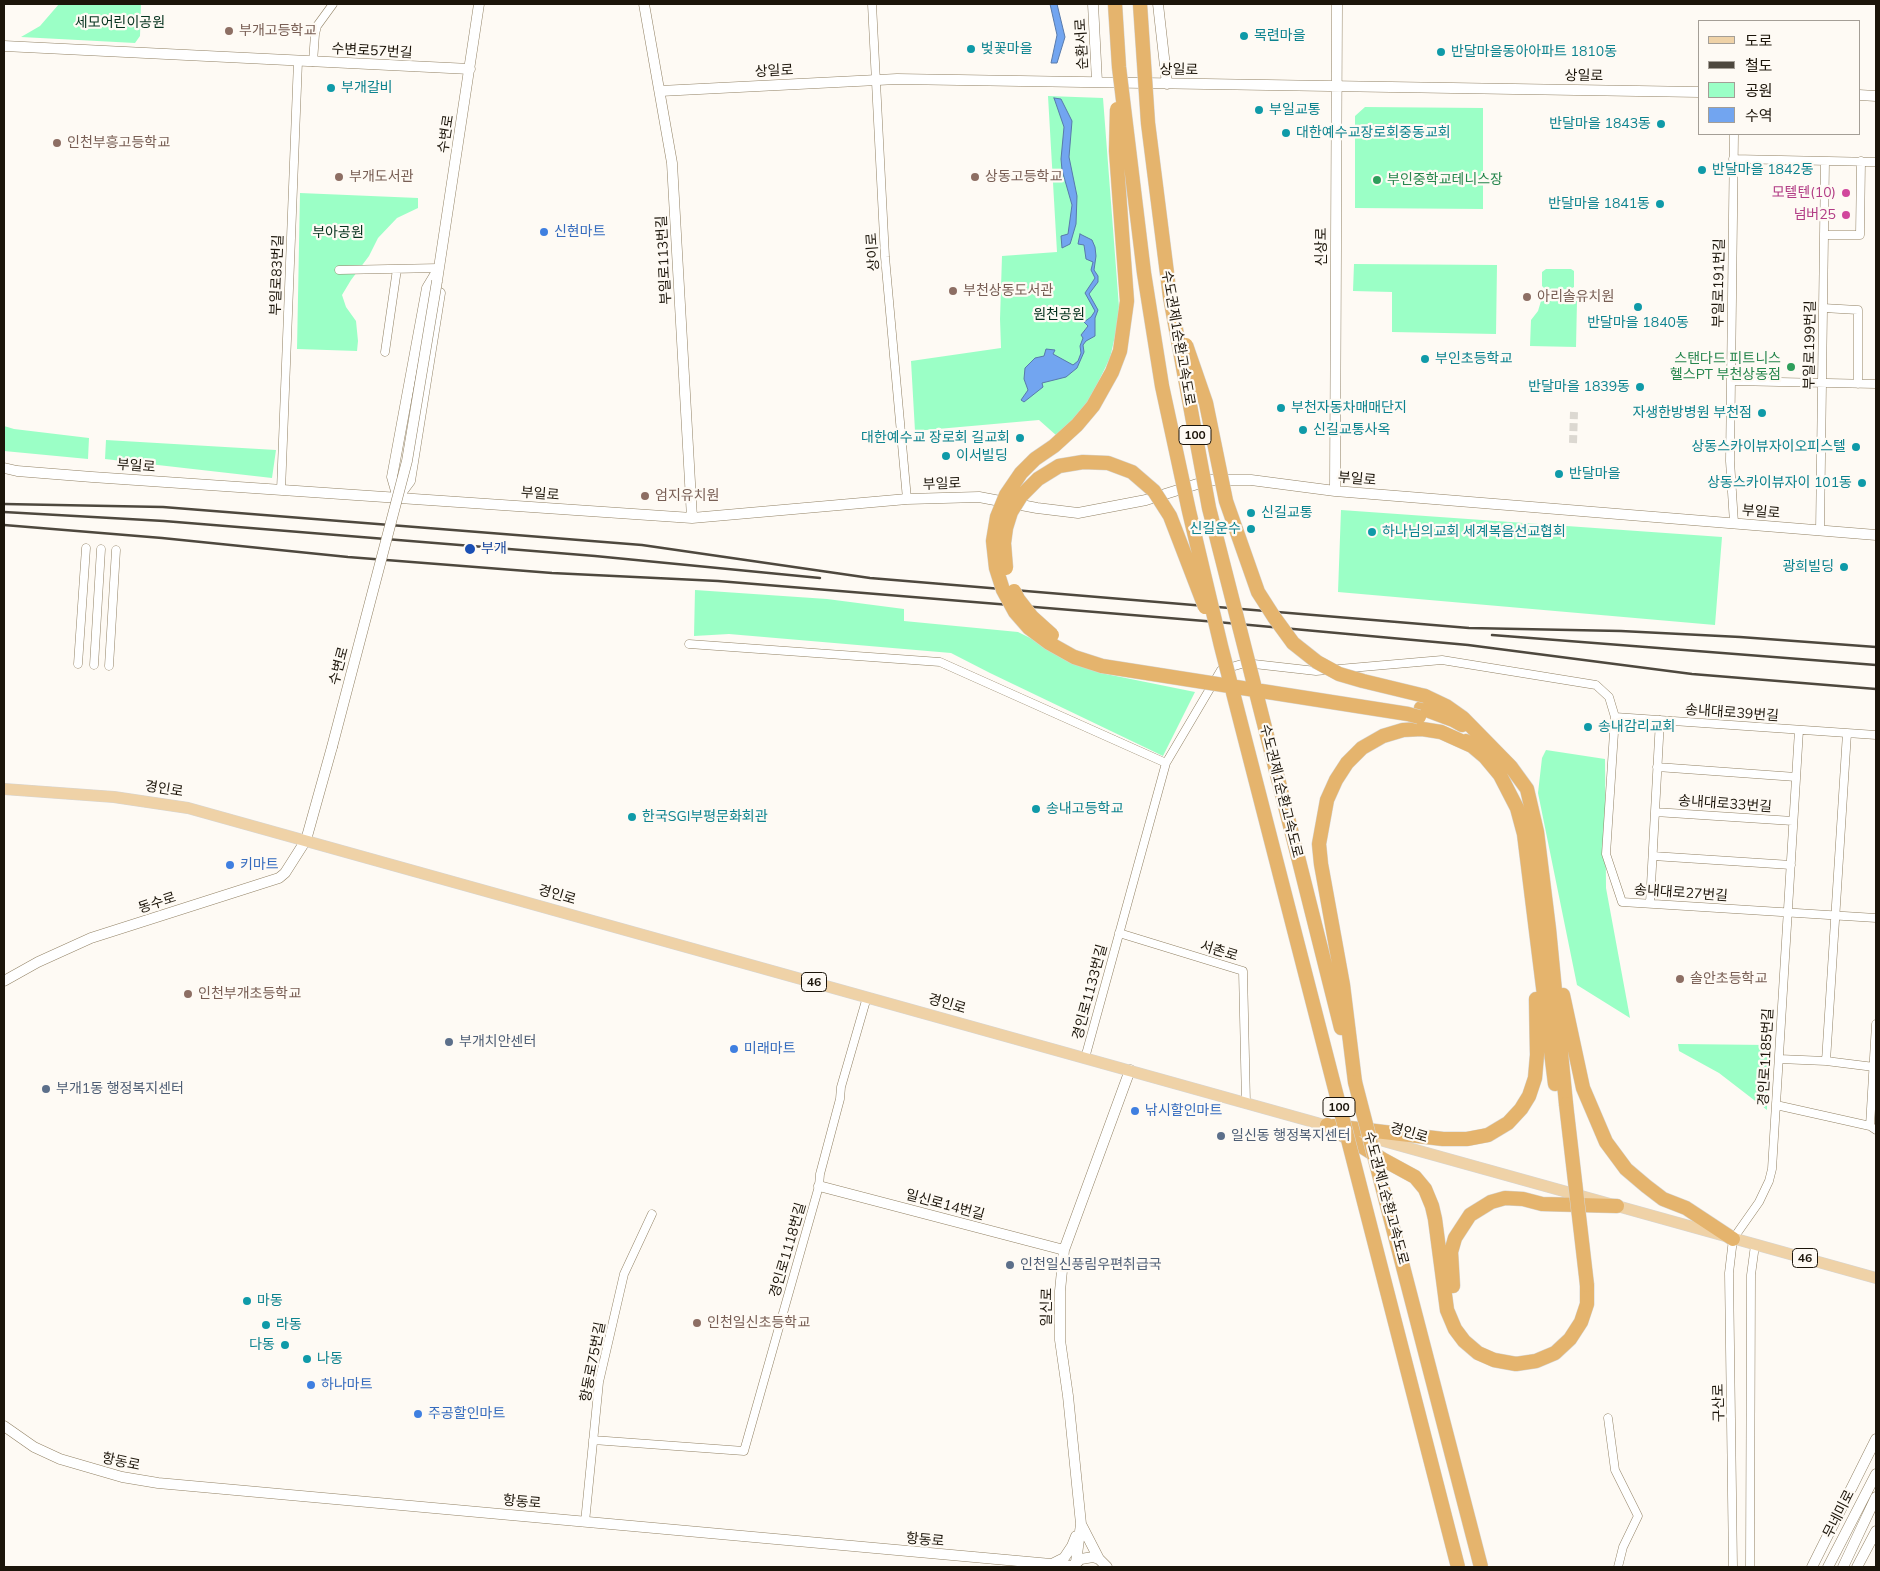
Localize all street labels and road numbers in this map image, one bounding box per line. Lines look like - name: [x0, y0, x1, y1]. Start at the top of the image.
- street label: 순환서로: [1072, 18, 1092, 70]
- street label: 수변로57번길: [331, 40, 413, 62]
- street label: 상일로: [1160, 61, 1198, 79]
- street label: 상일로: [754, 62, 794, 80]
- street label: 상일로: [1565, 67, 1603, 85]
- street label: 수변로: [435, 114, 457, 154]
- street label: 부일로113번길: [653, 215, 675, 305]
- street label: 신상로: [1314, 228, 1330, 266]
- street label: 상이로: [863, 232, 883, 272]
- street label: 부일로83번길: [267, 234, 287, 316]
- street label: 부일로191번길: [1710, 238, 1728, 328]
- street label: 수도권제1순환고속도로: [1158, 269, 1198, 407]
- street label: 부일로199번길: [1801, 300, 1819, 390]
- road number: 100: [1179, 426, 1211, 444]
- street label: 부일로: [116, 456, 156, 476]
- street label: 부일로: [1337, 469, 1377, 489]
- street label: 부일로: [922, 475, 962, 493]
- street label: 부일로: [520, 484, 560, 504]
- street label: 부일로: [1741, 502, 1781, 522]
- street label: 수변로: [326, 645, 352, 687]
- street label: 송내대로39번길: [1684, 701, 1780, 725]
- street label: 수도권제1순환고속도로: [1256, 722, 1306, 860]
- street label: 경인로: [144, 778, 184, 800]
- street label: 송내대로33번길: [1677, 792, 1773, 816]
- street label: 송내대로27번길: [1633, 881, 1729, 905]
- street label: 경인로: [536, 882, 578, 908]
- street label: 동수로: [136, 889, 178, 917]
- street label: 서촌로: [1198, 937, 1240, 965]
- street label: 경인로1133번길: [1069, 942, 1111, 1042]
- road number: 46: [802, 972, 826, 992]
- street label: 경인로: [926, 991, 968, 1017]
- street label: 경인로1185번길: [1755, 1008, 1777, 1106]
- road number: 100: [1323, 1098, 1355, 1116]
- street label: 경인로: [1388, 1120, 1430, 1146]
- street label: 수도권제1순환고속도로: [1360, 1130, 1412, 1266]
- street label: 일신로14번길: [904, 1186, 986, 1224]
- street label: 경인로1118번길: [766, 1201, 810, 1299]
- road number: 46: [1792, 1248, 1818, 1268]
- street label: 일신로: [1038, 1288, 1056, 1326]
- street label: 항동로75번길: [577, 1321, 609, 1403]
- street label: 구산로: [1710, 1384, 1728, 1422]
- street label: 항동로: [100, 1450, 142, 1474]
- street label: 무네미로: [1820, 1487, 1858, 1541]
- street label: 항동로: [502, 1492, 542, 1512]
- street label: 항동로: [905, 1530, 945, 1550]

